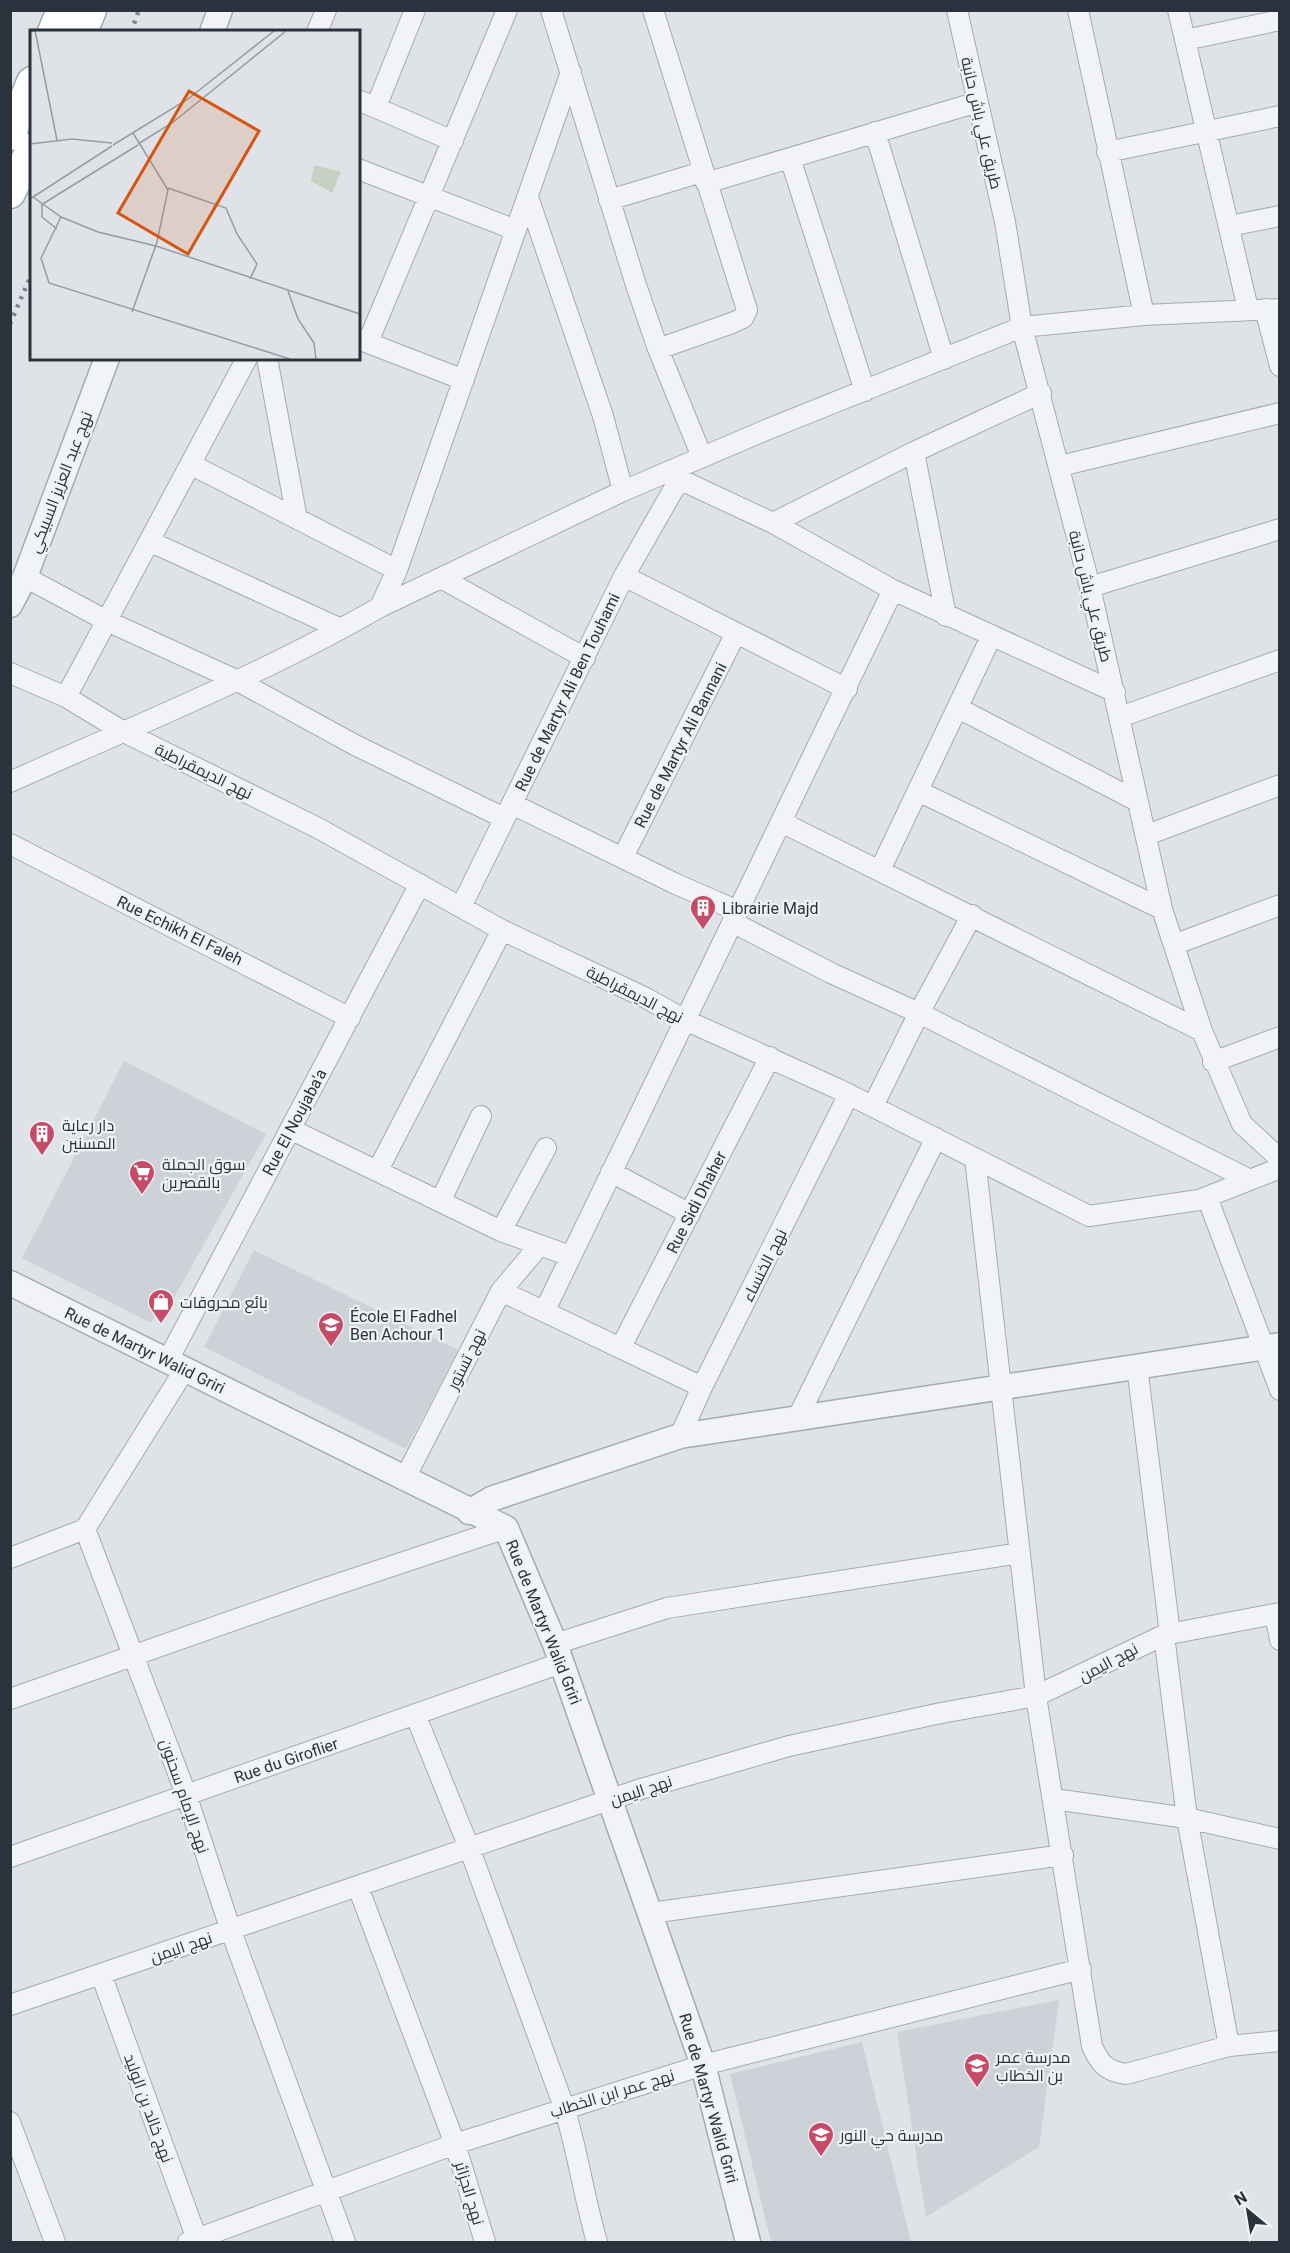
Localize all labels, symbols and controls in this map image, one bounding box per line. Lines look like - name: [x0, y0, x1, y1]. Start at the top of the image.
- inset map: [30, 30, 360, 360]
- street label: طريق علي باش حانبة: [953, 55, 1006, 192]
- street label: نهج عبد العزيز السبيكي: [25, 409, 100, 557]
- street label: طريق علي باش حانبة: [1061, 528, 1116, 665]
- street label: Rue de Martyr Ali Ben Touhami: [511, 590, 624, 795]
- street label: Rue de Martyr Ali Bannani: [630, 659, 731, 831]
- street label: نهج الديمقراطية: [151, 740, 256, 805]
- street label: Rue Echikh El Faleh: [114, 892, 246, 969]
- building icon: Librairie Majd: [688, 893, 718, 931]
- place label: Librairie Majd: [722, 899, 818, 918]
- street label: نهج الديمقراطية: [582, 962, 686, 1029]
- street label: Rue El Noujaba'a: [258, 1066, 331, 1179]
- place label: دار رعاية المسنين: [62, 1116, 116, 1154]
- building icon: دار رعاية المسنين: [27, 1119, 57, 1157]
- street label: Rue Sidi Dhaher: [663, 1147, 731, 1256]
- place label: سوق الجملة بالقصرين: [162, 1155, 246, 1193]
- supermarket icon: سوق الجملة بالقصرين: [127, 1158, 157, 1196]
- street label: نهج الخنساء: [738, 1226, 793, 1306]
- shop icon: بائع محروقات: [146, 1287, 176, 1325]
- place label: بائع محروقات: [180, 1293, 268, 1314]
- street label: Rue de Martyr Walid Griri: [61, 1303, 228, 1398]
- place label: École El Fadhel Ben Achour 1: [350, 1307, 457, 1344]
- school or university icon: École El Fadhel Ben Achour 1: [316, 1310, 346, 1348]
- street label: نهج تستور: [443, 1326, 491, 1394]
- street label: Rue de Martyr Walid Griri: [502, 1537, 585, 1707]
- street label: نهج اليمن: [1075, 1639, 1142, 1688]
- street label: Rue du Giroflier: [232, 1734, 341, 1787]
- street label: نهج الإمام سحنون: [154, 1736, 213, 1857]
- street label: نهج اليمن: [608, 1772, 675, 1811]
- street label: نهج اليمن: [148, 1928, 215, 1969]
- street label: Rue de Martyr Walid Griri: [675, 2011, 742, 2185]
- place label: مدرسة عمر بن الخطاب: [995, 2048, 1071, 2086]
- street label: نهج خالد بن الوليد: [118, 2051, 177, 2166]
- school or university icon: مدرسة عمر بن الخطاب: [962, 2051, 992, 2089]
- street label: نهج عمر ابن الخطاب: [548, 2065, 677, 2123]
- school or university icon: مدرسة حي النور: [806, 2120, 836, 2158]
- place label: مدرسة حي النور: [839, 2126, 943, 2149]
- street label: نهج الجزائر: [449, 2158, 488, 2228]
- north arrow: [1218, 2181, 1278, 2241]
- text: N: [1231, 2187, 1250, 2209]

